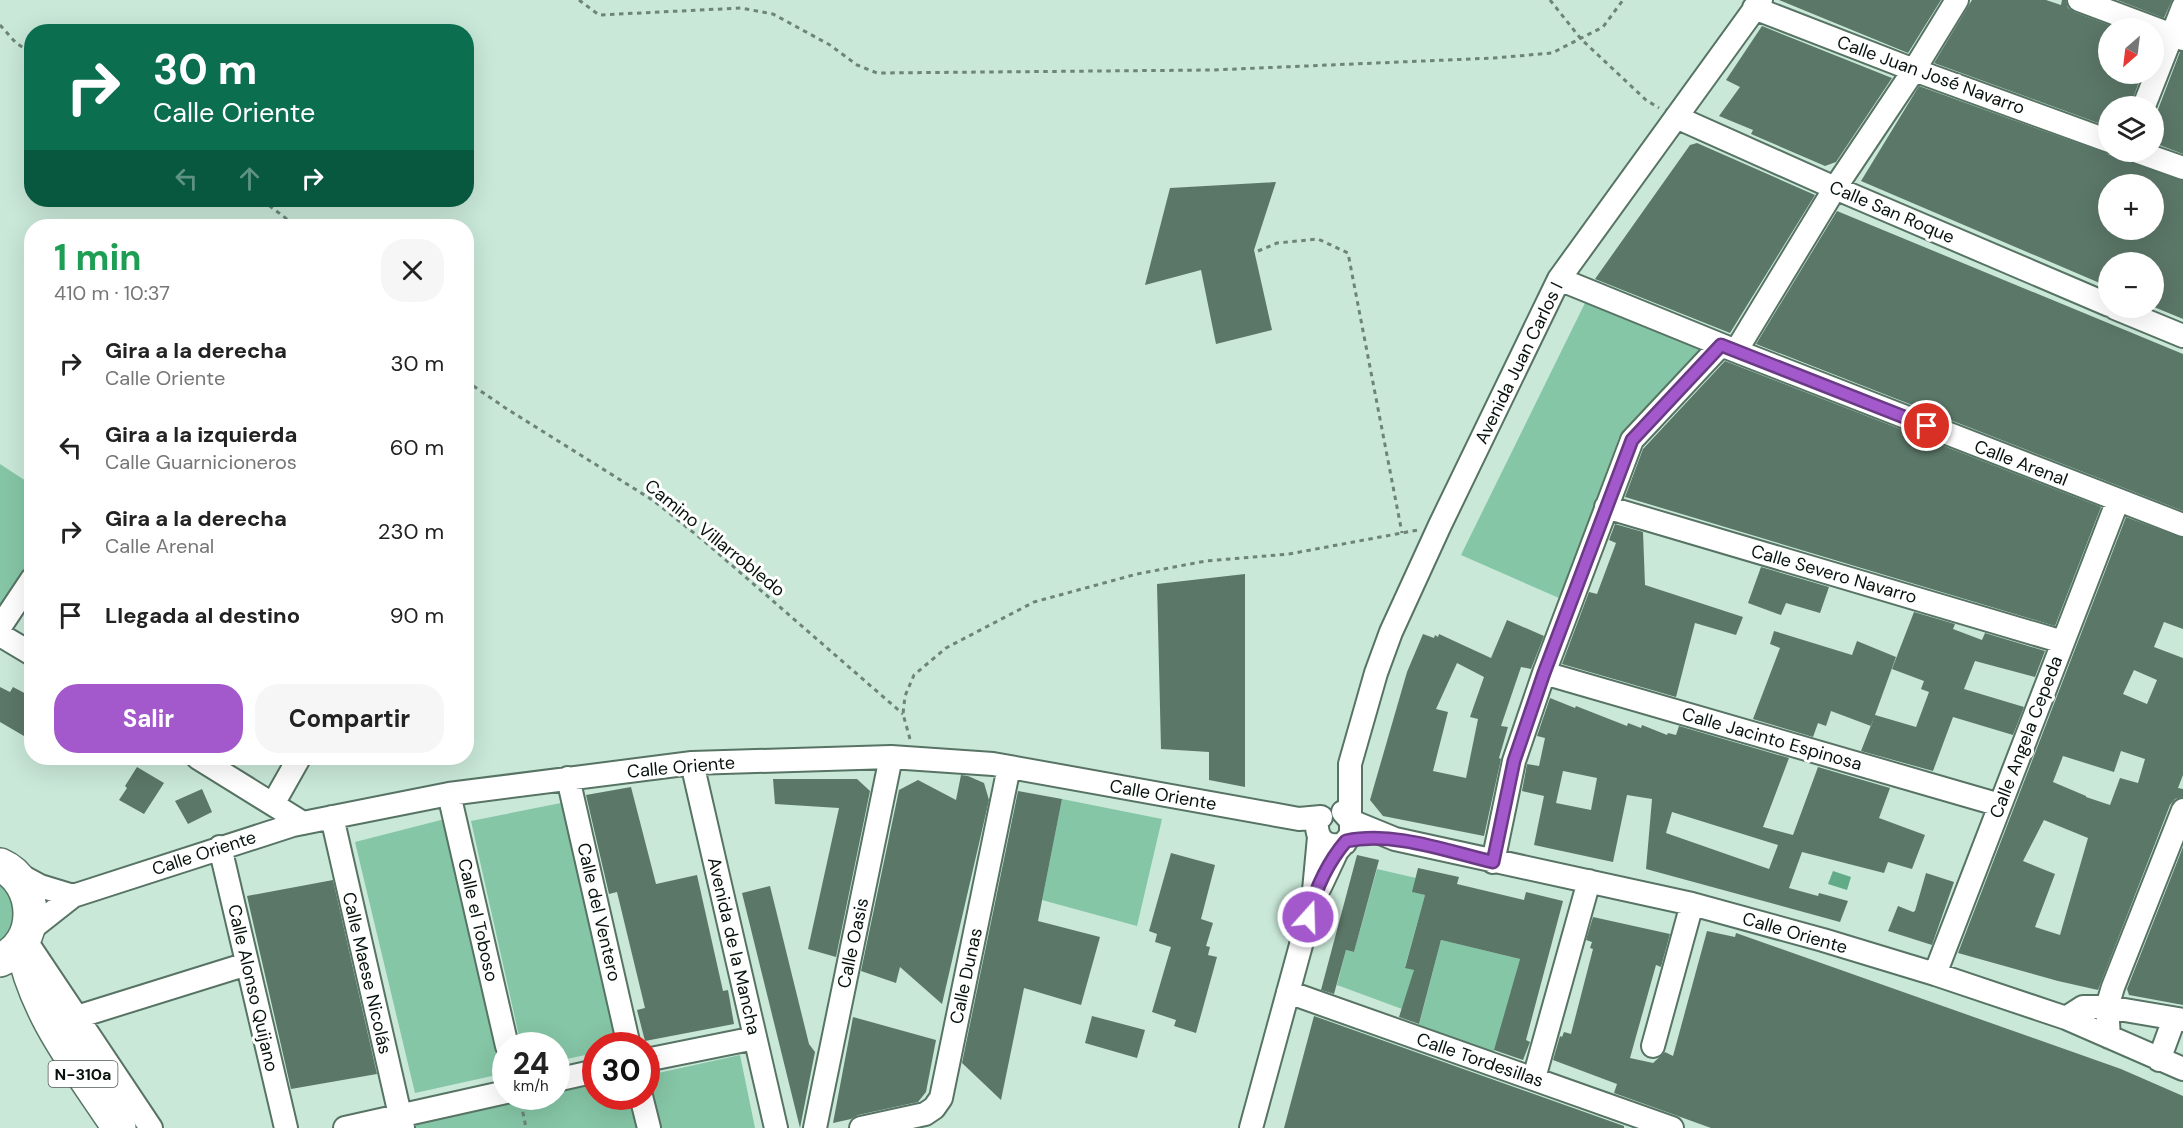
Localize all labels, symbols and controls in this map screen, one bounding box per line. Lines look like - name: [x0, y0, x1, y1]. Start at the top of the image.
- north arrow: [2098, 18, 2164, 84]
- map controls: [2098, 18, 2164, 318]
- street label: Calle Juan José Navarro: [1834, 30, 2028, 120]
- text: 30 m: [153, 42, 257, 97]
- icon: right: [54, 48, 132, 126]
- text: Calle Oriente: [153, 95, 315, 130]
- button: layers: [2098, 96, 2164, 162]
- icon: left: [170, 162, 203, 195]
- icon: ahead: [233, 162, 266, 195]
- icon: right: [296, 162, 329, 195]
- button: +: [2098, 174, 2164, 240]
- street label: Calle San Roque: [1826, 175, 1958, 249]
- text: 1 min: [54, 234, 142, 281]
- button: close: [381, 239, 444, 302]
- button: −: [2098, 252, 2164, 318]
- street label: Avenida Juan Carlos I: [1469, 278, 1569, 448]
- text: 410 m · 10:37: [54, 280, 170, 306]
- text: Gira a la derecha: [105, 336, 287, 365]
- icon: right: [54, 347, 87, 380]
- text: 30 m: [390, 349, 444, 378]
- text: Calle Oriente: [105, 365, 225, 391]
- pin: [1901, 400, 1952, 451]
- icon: arrive: [1910, 409, 1943, 442]
- text: Gira a la izquierda: [105, 420, 297, 449]
- icon: left: [54, 431, 87, 464]
- text: 60 m: [390, 433, 444, 462]
- street label: Calle Arenal: [1971, 434, 2071, 492]
- text: Calle Guarnicioneros: [105, 449, 297, 475]
- street label: Camino Villarrobledo: [640, 474, 790, 602]
- text: Gira a la derecha: [105, 504, 287, 533]
- icon: right: [54, 515, 87, 548]
- text: 230 m: [378, 517, 444, 546]
- text: Calle Arenal: [105, 533, 214, 559]
- street label: Calle Severo Navarro: [1748, 539, 1920, 609]
- icon: arrive: [54, 599, 87, 632]
- text: Llegada al destino: [105, 601, 300, 630]
- text: 90 m: [390, 601, 444, 630]
- street label: Calle Angela Cepeda: [1984, 652, 2068, 822]
- button: Salir: [54, 684, 243, 753]
- button: Compartir: [255, 684, 444, 753]
- street label: Calle Jacinto Espinosa: [1679, 702, 1865, 776]
- street label: Calle Oriente: [626, 750, 736, 784]
- street label: Calle Oriente: [1108, 774, 1218, 816]
- street label: Calle Oriente: [149, 825, 259, 881]
- street label: Calle del Ventero: [571, 840, 627, 984]
- street label: Avenida de la Mancha: [702, 855, 766, 1037]
- street label: Calle el Toboso: [452, 856, 504, 984]
- position arrow: [1276, 885, 1340, 949]
- street label: Calle Maese Nicolás: [337, 890, 397, 1056]
- street label: Calle Oasis: [832, 896, 874, 990]
- street label: Calle Alonso Quijano: [222, 902, 284, 1074]
- street label: Calle Oriente: [1740, 907, 1850, 959]
- street label: Calle Dunas: [944, 926, 988, 1026]
- street label: Calle Tordesillas: [1413, 1027, 1547, 1093]
- speed limit sign: 30: [582, 1032, 660, 1110]
- text: 24: [513, 1044, 549, 1083]
- road number: N-310a: [48, 1061, 118, 1087]
- text: km/h: [513, 1076, 549, 1096]

